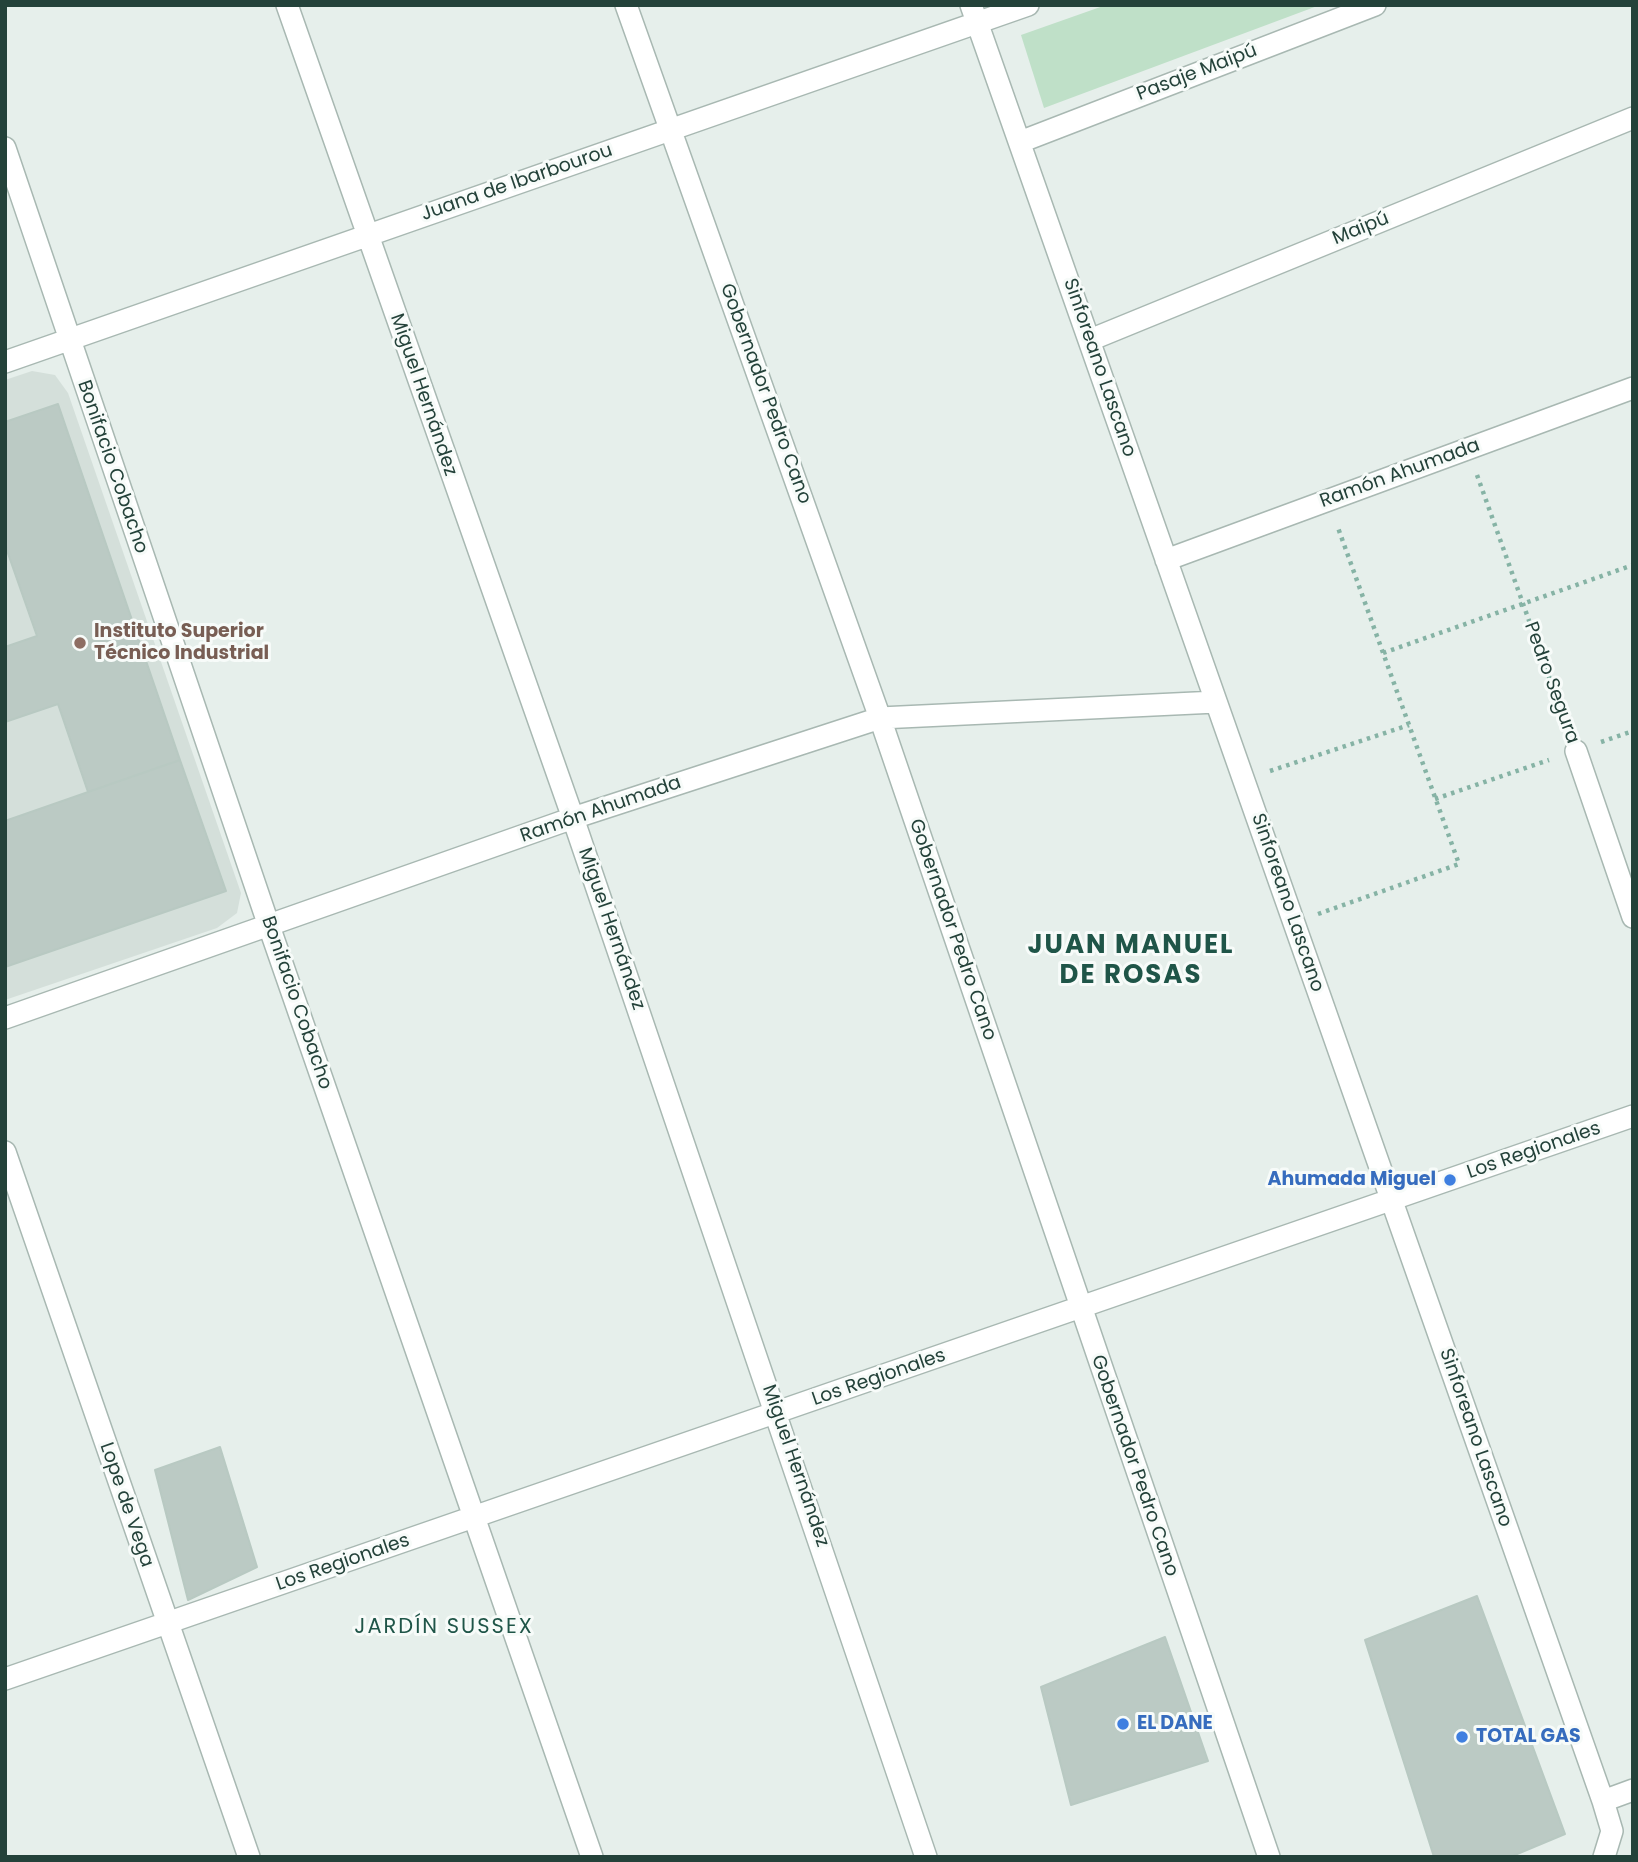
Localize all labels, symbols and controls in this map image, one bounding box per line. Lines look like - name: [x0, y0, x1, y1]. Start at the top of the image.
- street label: Pasaje Maipú: [1134, 40, 1260, 106]
- street label: Juana de Ibarbourou: [418, 140, 616, 226]
- street label: Maipú: [1329, 207, 1393, 251]
- street label: Sinforeano Lascano: [1058, 276, 1140, 460]
- street label: Gobernador Pedro Cano: [715, 281, 815, 507]
- street label: Miguel Hernández: [385, 311, 461, 479]
- street label: Bonifacio Cobacho: [72, 377, 152, 557]
- street label: Ramón Ahumada: [1317, 434, 1483, 514]
- street label: Pedro Segura: [1518, 619, 1584, 747]
- place label: Instituto Superior Técnico Industrial: [94, 621, 269, 665]
- marker: Instituto Superior Técnico Industrial: [72, 635, 88, 651]
- street label: Ramón Ahumada: [518, 772, 684, 848]
- street label: Sinforeano Lascano: [1246, 811, 1328, 995]
- street label: Gobernador Pedro Cano: [903, 816, 1001, 1044]
- street label: Miguel Hernández: [573, 845, 649, 1013]
- street label: Bonifacio Cobacho: [256, 913, 336, 1093]
- district label: JUAN MANUEL DE ROSAS: [1029, 930, 1233, 992]
- street label: Los Regionales: [1464, 1117, 1604, 1185]
- place label: Ahumada Miguel: [1267, 1169, 1436, 1191]
- marker: Ahumada Miguel: [1442, 1172, 1458, 1188]
- street label: Los Regionales: [809, 1344, 949, 1412]
- street label: Sinforeano Lascano: [1434, 1346, 1516, 1530]
- street label: Gobernador Pedro Cano: [1085, 1352, 1183, 1580]
- street label: Miguel Hernández: [757, 1382, 833, 1550]
- street label: Lope de Vega: [94, 1440, 158, 1570]
- street label: Los Regionales: [273, 1529, 413, 1597]
- district label: JARDÍN SUSSEX: [356, 1615, 532, 1641]
- place label: EL DANE: [1137, 1713, 1213, 1735]
- marker: EL DANE: [1115, 1716, 1131, 1732]
- place label: TOTAL GAS: [1476, 1726, 1581, 1748]
- marker: TOTAL GAS: [1454, 1729, 1470, 1745]

